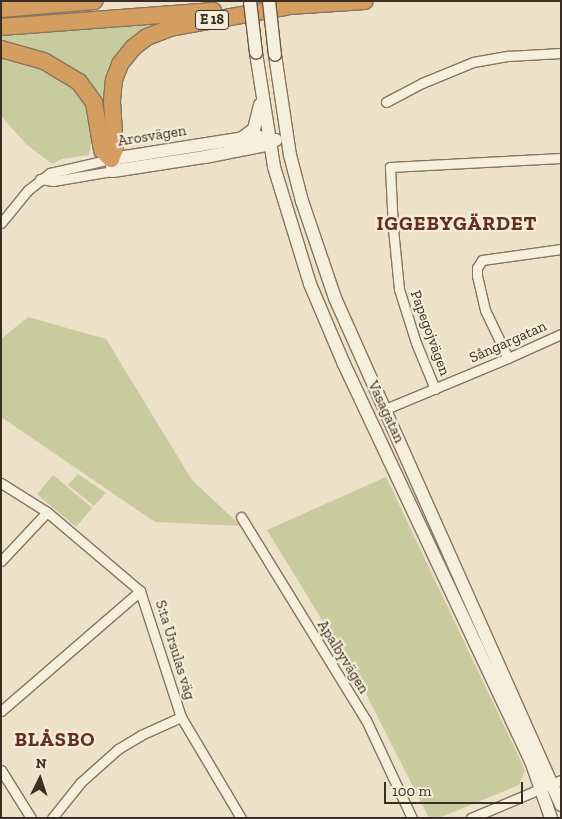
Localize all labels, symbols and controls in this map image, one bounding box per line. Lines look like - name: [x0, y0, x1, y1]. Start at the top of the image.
- road number: E 18: [194, 8, 230, 32]
- street label: Arosvägen: [117, 122, 187, 150]
- district label: IGGEBYGÄRDET: [375, 211, 539, 235]
- street label: Papegojvägen: [406, 288, 454, 378]
- street label: Sångargatan: [467, 317, 549, 367]
- street label: Vasagatan: [364, 378, 408, 446]
- street label: S:ta Ursulas väg: [151, 598, 199, 702]
- street label: Apalbyvägen: [313, 617, 373, 697]
- district label: BLÅSBO: [14, 727, 96, 751]
- north arrow: [15, 754, 65, 804]
- text: N: [35, 755, 47, 772]
- scale bar: [387, 772, 526, 804]
- text: 100 m: [392, 782, 431, 800]

